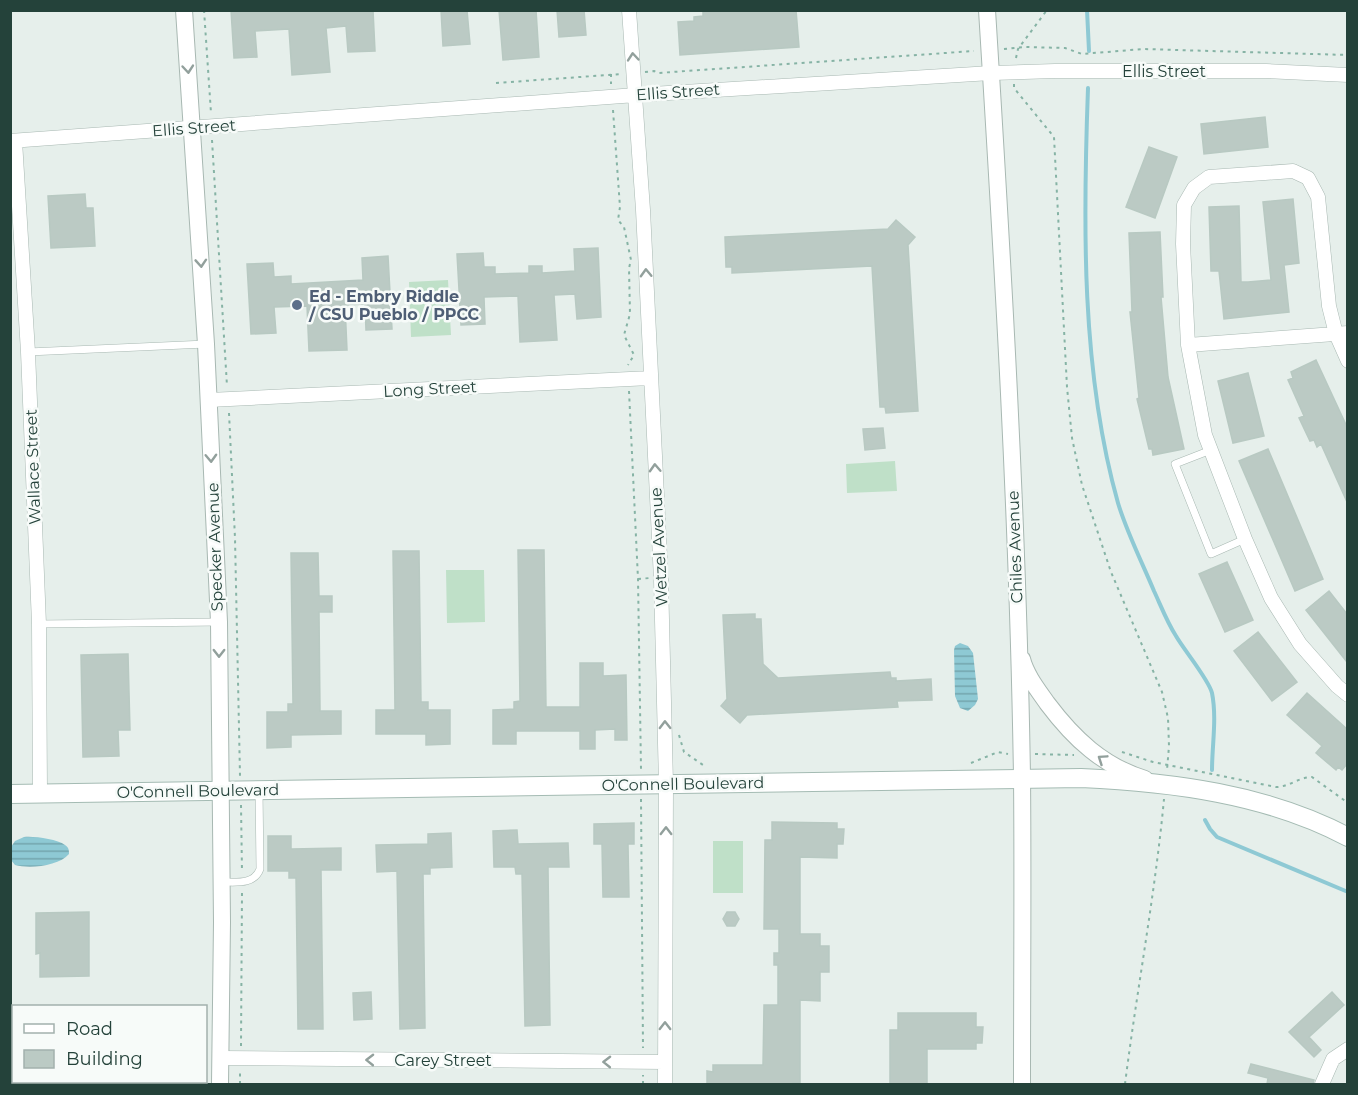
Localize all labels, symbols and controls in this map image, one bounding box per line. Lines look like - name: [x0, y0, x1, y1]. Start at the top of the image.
- one-way arrow: [627, 53, 640, 62]
- street label: Ellis Street: [1122, 62, 1206, 81]
- one-way arrow: [181, 64, 194, 73]
- street label: Ellis Street: [635, 80, 721, 104]
- street label: Ellis Street: [151, 116, 237, 140]
- one-way arrow: [195, 259, 208, 268]
- one-way arrow: [639, 268, 652, 277]
- place label: Ed - Embry Riddle / CSU Pueblo / PPCC: [308, 287, 479, 324]
- marker: Ed - Embry Riddle / CSU Pueblo / PPCC: [290, 298, 304, 312]
- street label: Long Street: [383, 377, 478, 401]
- street label: Wallace Street: [21, 408, 45, 525]
- one-way arrow: [205, 454, 218, 463]
- one-way arrow: [649, 463, 662, 472]
- street label: Specker Avenue: [203, 482, 227, 612]
- street label: Wetzel Avenue: [646, 487, 672, 607]
- street label: Chiles Avenue: [1004, 490, 1026, 604]
- one-way arrow: [213, 648, 225, 657]
- one-way arrow: [658, 721, 671, 730]
- one-way arrow: [1097, 755, 1108, 766]
- street label: O'Connell Boulevard: [601, 773, 765, 795]
- street label: O'Connell Boulevard: [116, 780, 280, 802]
- one-way arrow: [660, 827, 672, 836]
- legend: [12, 1005, 207, 1083]
- text: Road: [66, 1018, 113, 1040]
- one-way arrow: [659, 1022, 672, 1031]
- text: Building: [66, 1048, 143, 1070]
- street label: Carey Street: [394, 1051, 492, 1070]
- one-way arrow: [365, 1053, 374, 1066]
- one-way arrow: [602, 1056, 611, 1068]

